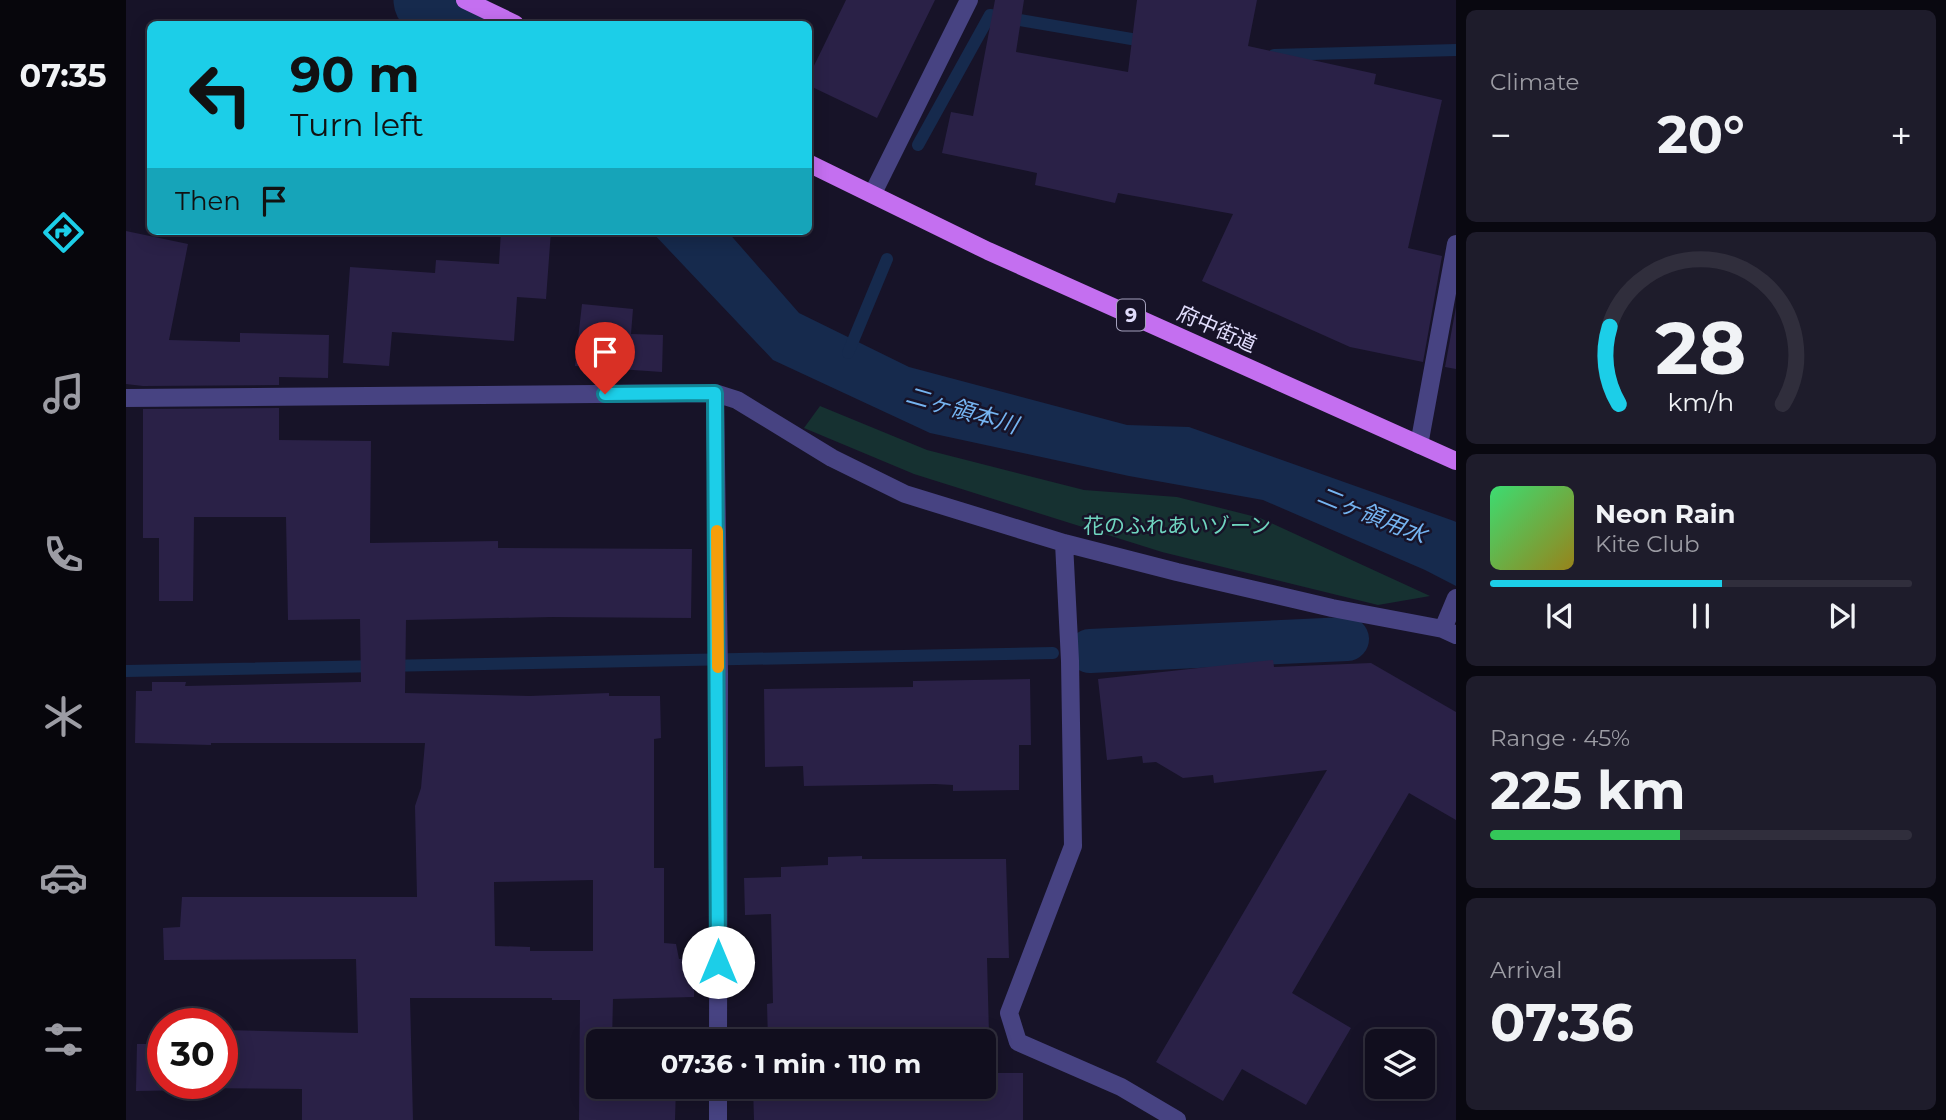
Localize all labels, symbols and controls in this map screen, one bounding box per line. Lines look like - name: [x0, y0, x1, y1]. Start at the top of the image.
- text: 90 m: [290, 45, 420, 104]
- icon: left: [175, 49, 266, 140]
- text: 07:35: [20, 56, 106, 95]
- text: Climate: [1490, 68, 1579, 96]
- text: 20°: [1657, 103, 1745, 166]
- text: Turn left: [290, 105, 424, 144]
- text: −: [1490, 112, 1512, 159]
- text: +: [1890, 112, 1912, 159]
- icon: arrive: [255, 182, 293, 220]
- text: Then: [175, 185, 241, 217]
- icon: directions: [39, 208, 88, 257]
- road number: 9: [1117, 300, 1145, 330]
- street label: 府中街道: [1174, 300, 1261, 357]
- text: 28: [1656, 304, 1747, 392]
- pin: [575, 322, 635, 394]
- icon: arrive: [586, 333, 624, 371]
- icon: music: [39, 369, 88, 418]
- water label: 二ヶ領本川: [903, 381, 1024, 440]
- text: km/h: [1668, 387, 1734, 417]
- water label: 二ヶ領用水: [1313, 480, 1433, 551]
- text: Neon Rain: [1595, 498, 1736, 530]
- park label: 花のふれあいゾーン: [1083, 513, 1271, 538]
- icon: phone: [39, 530, 88, 579]
- text: Kite Club: [1595, 530, 1700, 558]
- icon: previous: [1541, 597, 1579, 635]
- icon: pause: [1682, 597, 1720, 635]
- icon: next: [1823, 597, 1861, 635]
- icon: climate: [39, 692, 88, 741]
- text: Range · 45%: [1490, 724, 1630, 752]
- text: 225 km: [1490, 759, 1685, 822]
- icon: car: [39, 853, 88, 902]
- position arrow: [681, 925, 755, 999]
- text: Arrival: [1490, 956, 1563, 984]
- text: 07:36: [1490, 991, 1634, 1054]
- speed limit sign: 30: [147, 1008, 238, 1099]
- icon: filters: [39, 1015, 88, 1064]
- map controls: [1365, 1029, 1435, 1099]
- button: layers: [1365, 1029, 1435, 1099]
- text: 07:36 · 1 min · 110 m: [661, 1048, 921, 1080]

